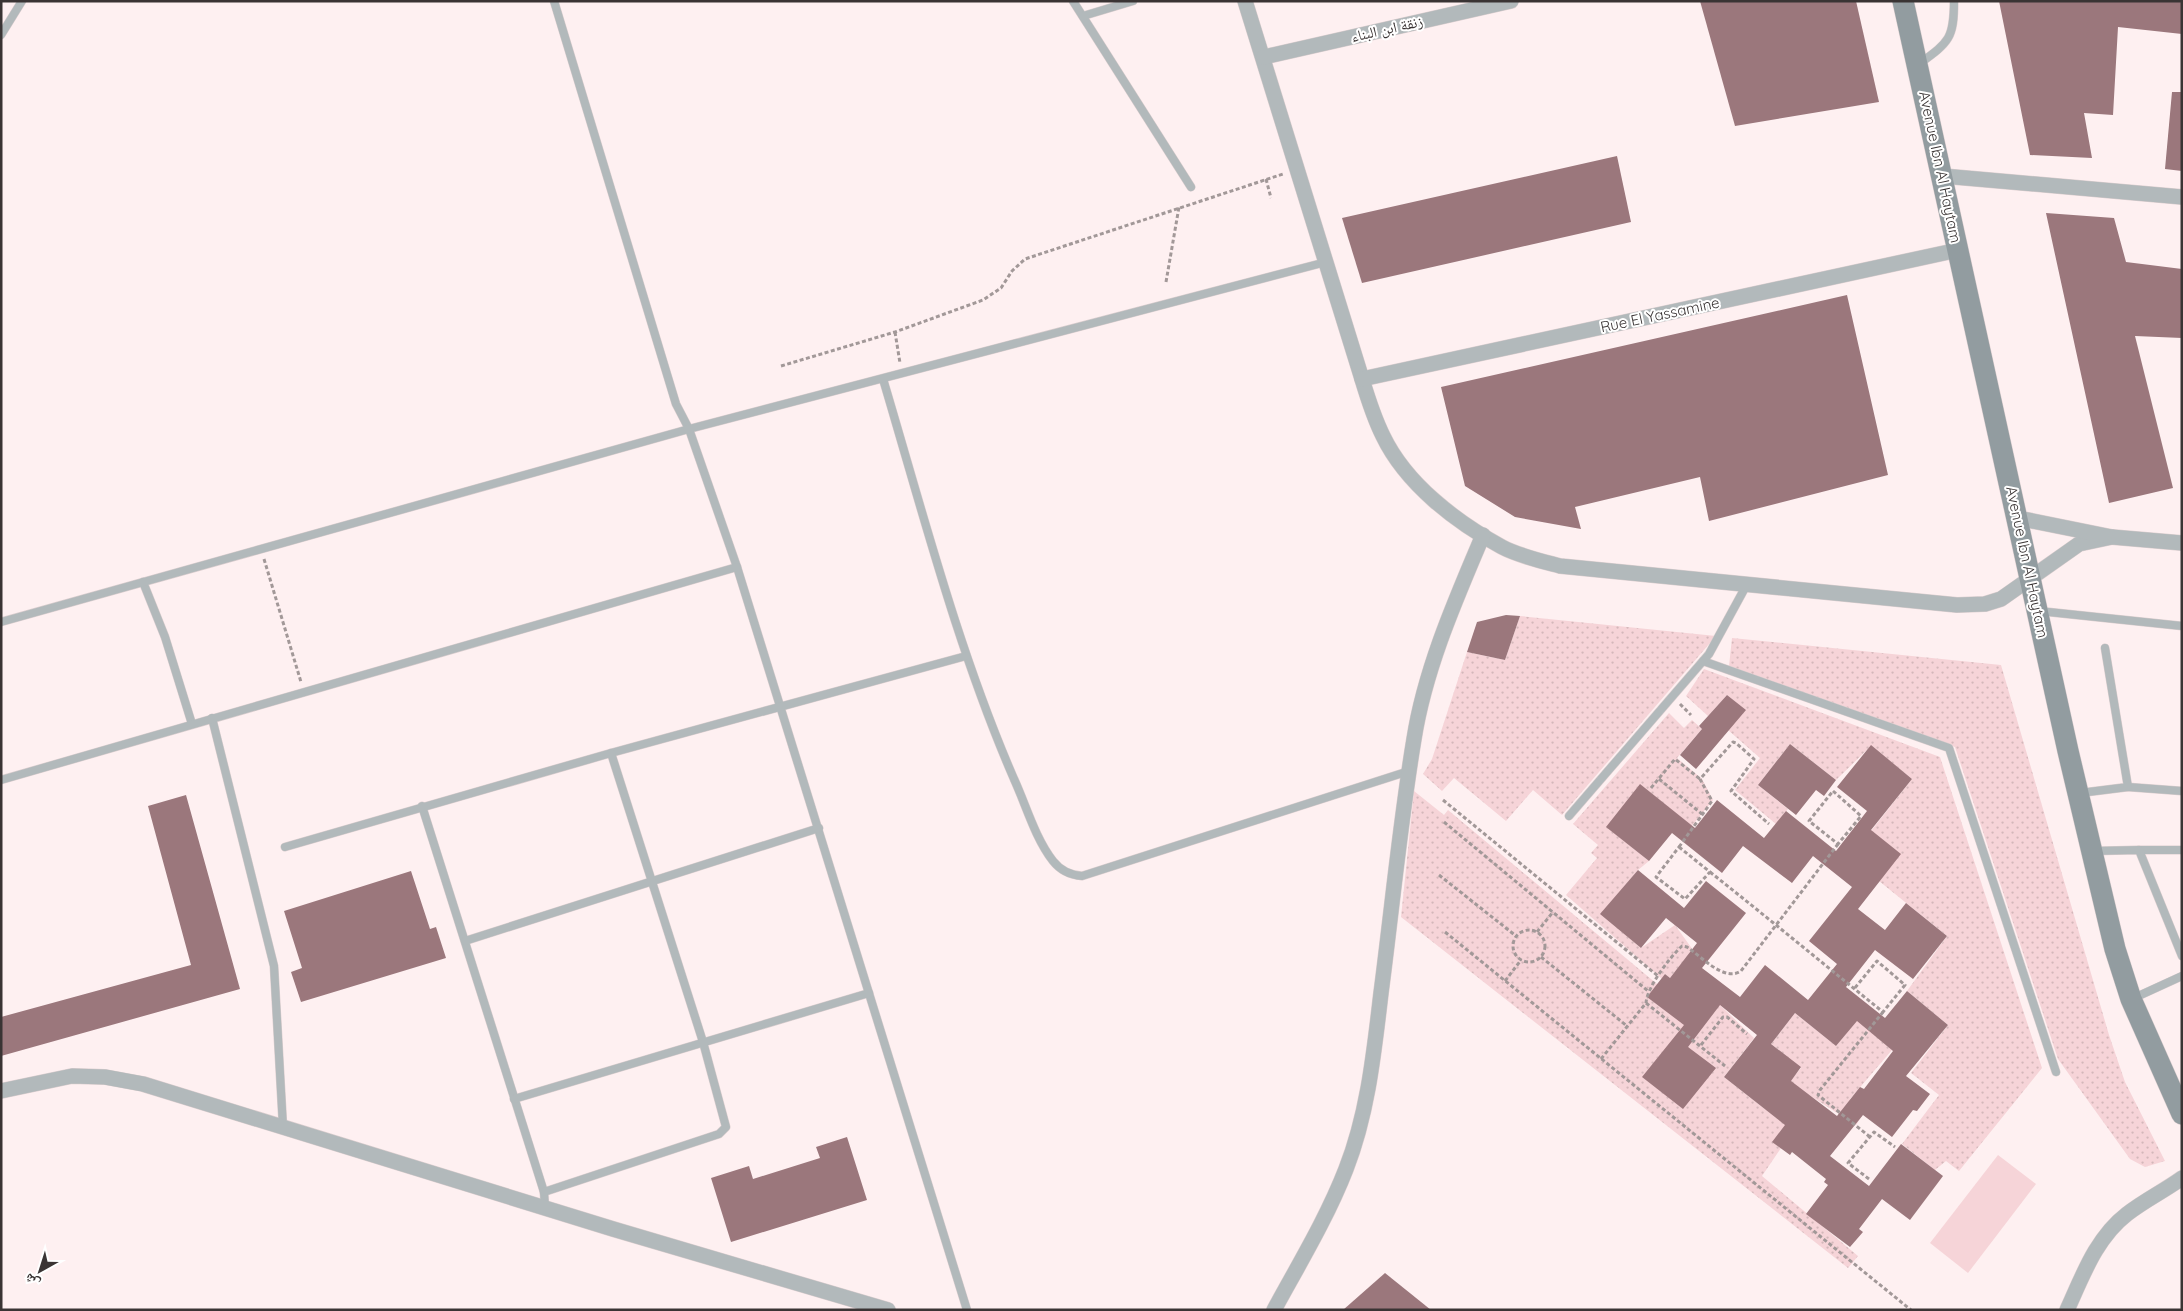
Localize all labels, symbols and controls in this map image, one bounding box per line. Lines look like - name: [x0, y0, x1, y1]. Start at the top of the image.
- street label: زنقة ابن البناء: [1349, 11, 1425, 47]
- street label: Avenue Ibn Al Haytam: [1915, 89, 1966, 244]
- street label: Rue El Yassamine: [1599, 293, 1721, 336]
- street label: Avenue Ibn Al Haytam: [2002, 484, 2053, 639]
- north arrow: [15, 1246, 65, 1296]
- text: ش: [20, 1269, 43, 1293]

